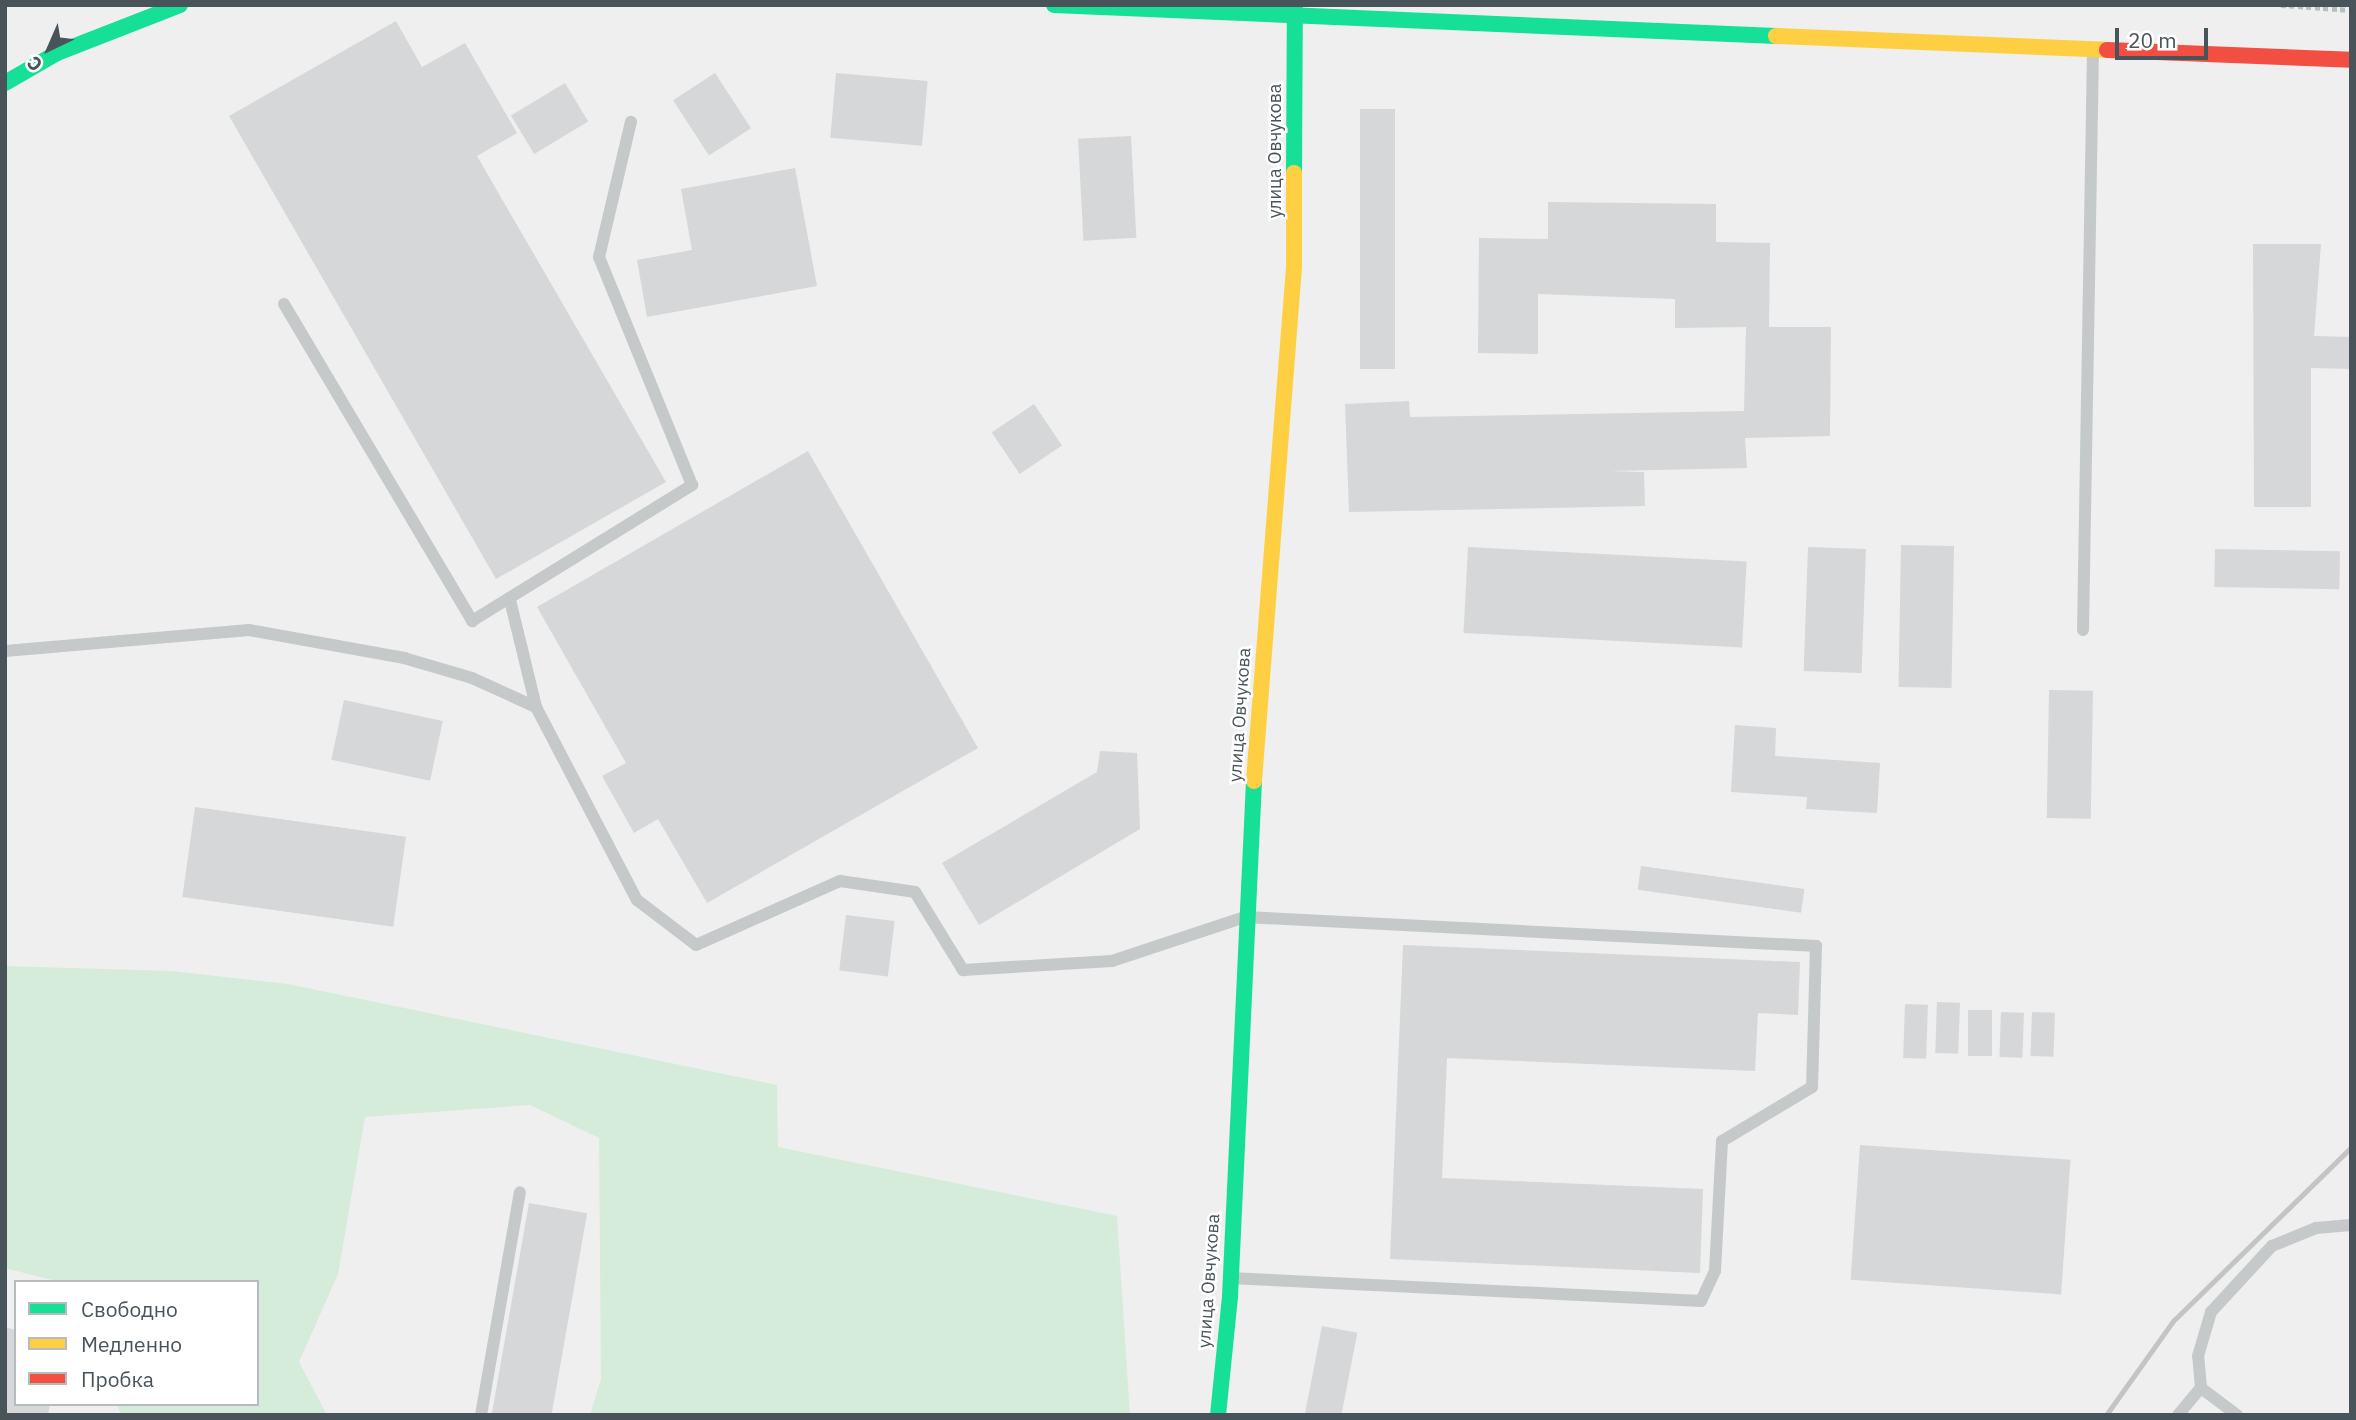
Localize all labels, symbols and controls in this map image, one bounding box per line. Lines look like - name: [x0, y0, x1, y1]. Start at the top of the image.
- north arrow: [14, 14, 84, 84]
- scale bar: [2118, 14, 2211, 58]
- text: 20 m: [2128, 26, 2177, 54]
- text: С: [22, 51, 47, 77]
- street label: улица Овчукова: [1264, 84, 1286, 218]
- street label: улица Овчукова: [1225, 647, 1255, 783]
- street label: улица Овчукова: [1194, 1213, 1224, 1349]
- legend: [14, 1280, 259, 1406]
- text: Свободно: [81, 1295, 178, 1323]
- text: Медленно: [81, 1330, 182, 1358]
- text: Пробка: [81, 1365, 154, 1393]

